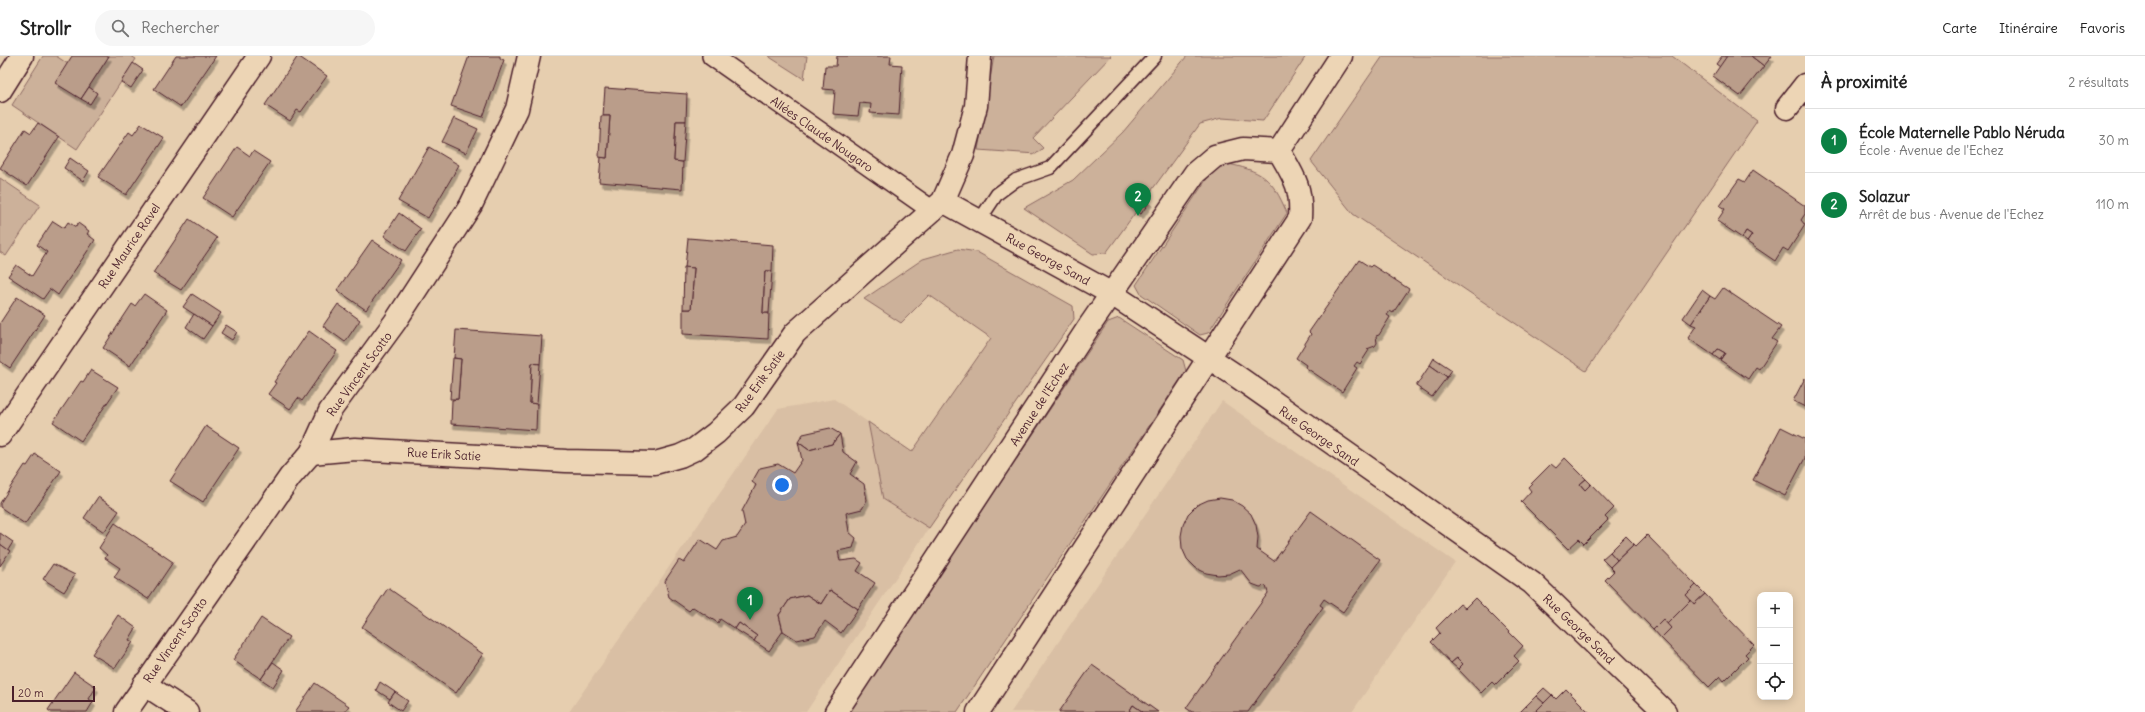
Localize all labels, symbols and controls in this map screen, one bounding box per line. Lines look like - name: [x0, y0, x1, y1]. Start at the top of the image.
- search box: [95, 10, 375, 46]
- text: Strollr: [20, 16, 71, 40]
- icon: search: [109, 17, 131, 39]
- text: Rechercher: [141, 18, 219, 37]
- text: Carte: [1942, 19, 1977, 37]
- text: Itinéraire: [1999, 19, 2058, 37]
- text: Favoris: [2080, 19, 2125, 37]
- text: À proximité: [1821, 71, 1907, 93]
- text: 2 résultats: [2068, 74, 2129, 91]
- street label: Allées Claude Nougaro: [768, 93, 876, 175]
- text: École Maternelle Pablo Néruda: [1859, 123, 2065, 142]
- text: 1: [1831, 132, 1837, 149]
- text: 30 m: [2099, 132, 2129, 149]
- text: École · Avenue de l'Echez: [1859, 142, 2004, 159]
- pin: 2: [1125, 183, 1151, 216]
- text: Solazur: [1859, 187, 1910, 206]
- text: 2: [1830, 196, 1838, 213]
- text: 110 m: [2096, 196, 2129, 213]
- street label: Rue Maurice Ravel: [95, 201, 163, 291]
- text: Arrêt de bus · Avenue de l'Echez: [1859, 206, 2044, 223]
- street label: Rue George Sand: [1003, 230, 1093, 288]
- street label: Rue Vincent Scotto: [323, 328, 395, 419]
- street label: Rue Erik Satie: [732, 347, 788, 415]
- street label: Avenue de l'Echez: [1006, 359, 1072, 449]
- street label: Rue George Sand: [1276, 403, 1362, 469]
- street label: Rue Erik Satie: [407, 445, 481, 463]
- your location: [772, 475, 792, 495]
- pin: 1: [737, 587, 763, 620]
- street label: Rue George Sand: [1540, 591, 1618, 667]
- map controls: [1757, 592, 1793, 700]
- button: +: [1757, 592, 1793, 628]
- street label: Rue Vincent Scotto: [140, 594, 210, 686]
- button: −: [1757, 628, 1793, 664]
- button: locate: [1757, 664, 1793, 700]
- scale bar: [12, 684, 95, 703]
- text: 20 m: [18, 686, 44, 700]

